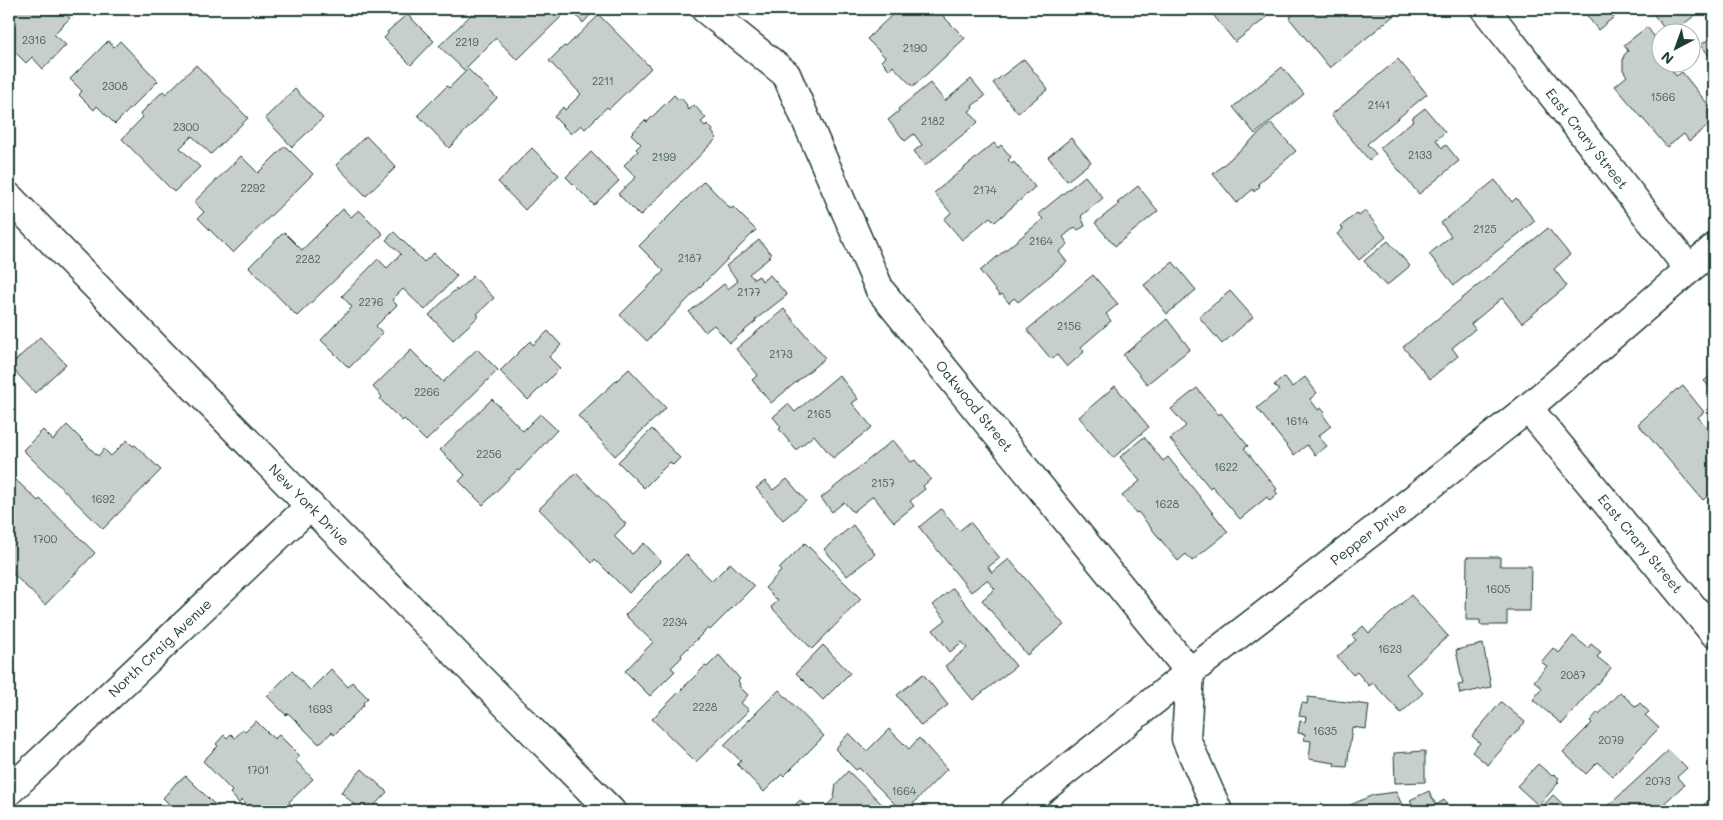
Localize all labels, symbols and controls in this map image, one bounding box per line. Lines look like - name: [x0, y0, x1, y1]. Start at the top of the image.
- north arrow: [1650, 22, 1700, 72]
- house number: 2316: [22, 32, 46, 47]
- house number: 2219: [455, 34, 479, 49]
- house number: 2190: [903, 40, 927, 55]
- text: N: [1657, 48, 1677, 69]
- house number: 2211: [592, 73, 614, 88]
- house number: 2308: [102, 78, 128, 93]
- street label: East Crary Street: [1542, 84, 1633, 193]
- house number: 1566: [1651, 89, 1675, 104]
- house number: 2141: [1368, 97, 1390, 112]
- house number: 2182: [921, 113, 945, 128]
- house number: 2300: [173, 119, 199, 134]
- house number: 2133: [1408, 147, 1433, 162]
- house number: 2199: [652, 149, 677, 164]
- house number: 2292: [241, 180, 265, 195]
- house number: 2174: [973, 182, 997, 197]
- house number: 2125: [1473, 221, 1497, 236]
- house number: 2164: [1029, 233, 1054, 248]
- house number: 2187: [678, 250, 702, 265]
- house number: 2282: [295, 251, 321, 266]
- house number: 2177: [737, 284, 761, 299]
- house number: 2276: [358, 294, 384, 309]
- house number: 2156: [1057, 318, 1081, 333]
- house number: 2173: [769, 346, 793, 361]
- street label: Oakwood Street: [932, 356, 1018, 456]
- house number: 2266: [414, 384, 440, 399]
- house number: 2165: [807, 406, 831, 421]
- house number: 1614: [1286, 413, 1309, 428]
- house number: 2256: [476, 446, 502, 461]
- street label: New York Drive: [265, 459, 354, 550]
- house number: 1622: [1214, 459, 1238, 474]
- house number: 2157: [871, 475, 895, 490]
- street label: East Crary Street: [1594, 490, 1687, 597]
- house number: 1692: [91, 491, 115, 506]
- house number: 1628: [1155, 496, 1180, 511]
- street label: Pepper Drive: [1326, 498, 1410, 569]
- house number: 1700: [33, 531, 58, 546]
- house number: 1605: [1486, 581, 1510, 596]
- street label: North Craig Avenue: [104, 594, 215, 701]
- house number: 2234: [662, 614, 688, 629]
- house number: 1623: [1378, 641, 1403, 656]
- house number: 2087: [1560, 667, 1586, 682]
- house number: 2228: [692, 699, 718, 714]
- house number: 1693: [308, 701, 333, 716]
- house number: 1635: [1313, 723, 1337, 738]
- house number: 2079: [1598, 732, 1624, 747]
- house number: 1701: [247, 762, 269, 777]
- house number: 2073: [1645, 773, 1671, 788]
- house number: 1664: [892, 783, 917, 798]

